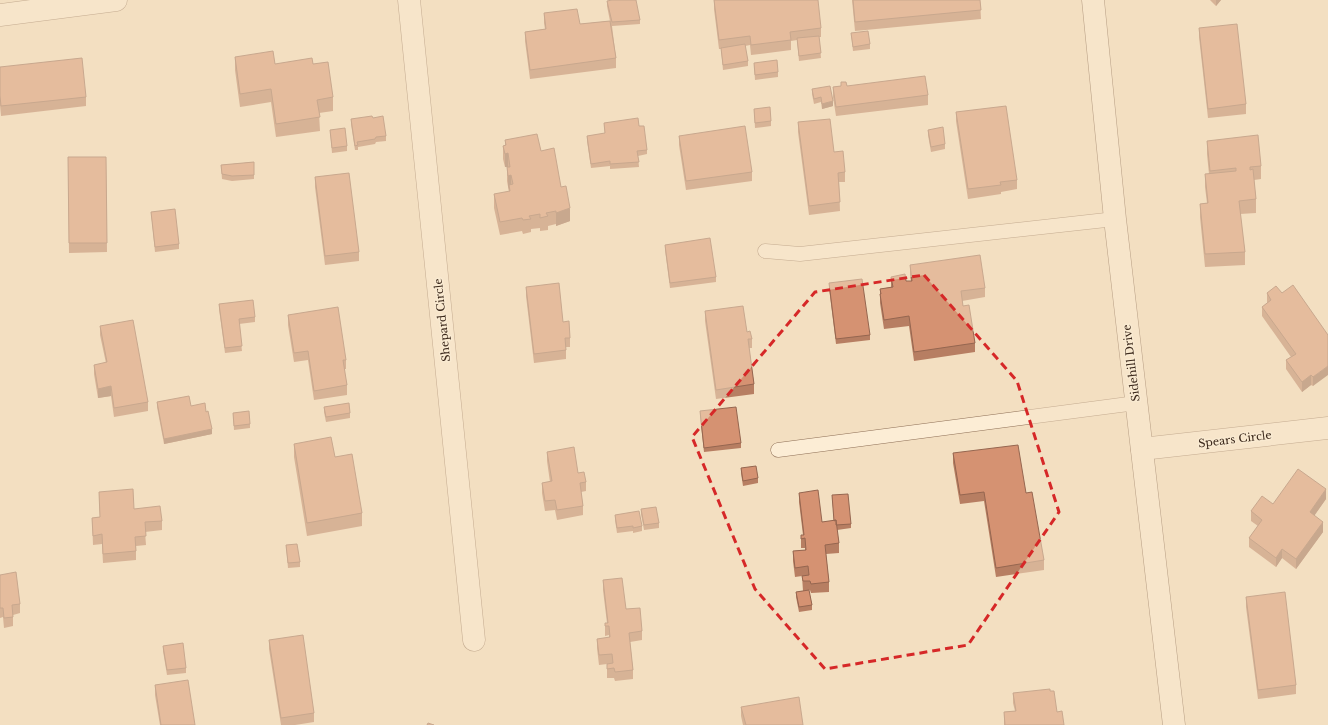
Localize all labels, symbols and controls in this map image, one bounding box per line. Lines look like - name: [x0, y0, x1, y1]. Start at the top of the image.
- street label: Shepard Circle: [431, 278, 453, 362]
- street label: Sidehill Drive: [1119, 324, 1143, 402]
- street label: Spears Circle: [1198, 428, 1272, 450]

